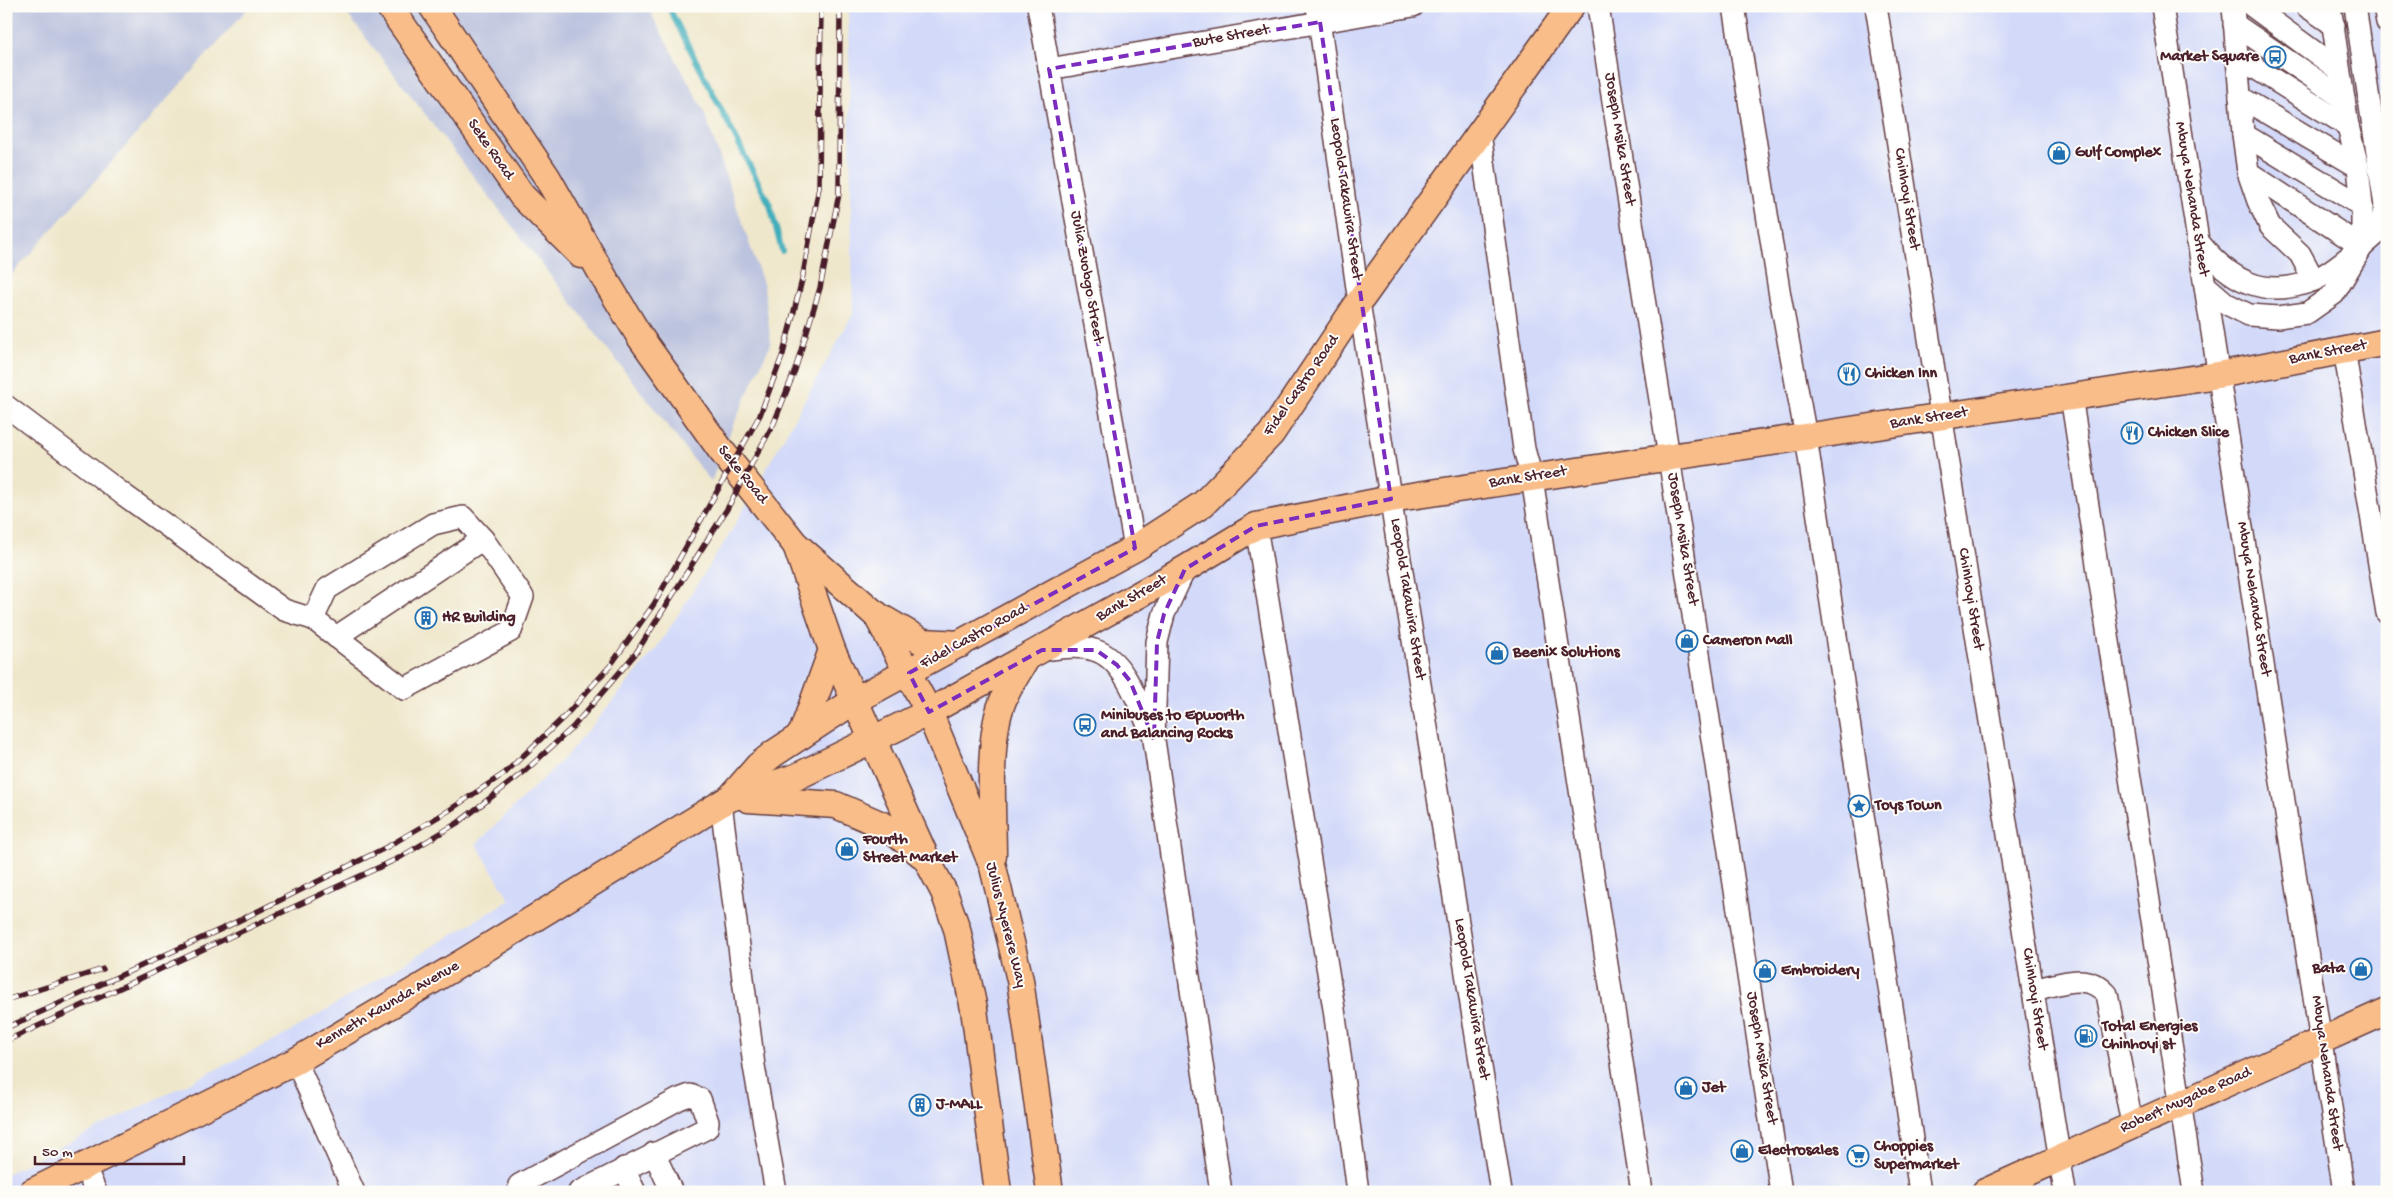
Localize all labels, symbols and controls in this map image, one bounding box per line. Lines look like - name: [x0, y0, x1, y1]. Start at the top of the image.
- street label: Bute Street: [1190, 21, 1272, 53]
- bus stop icon: Market Square: [2263, 45, 2287, 69]
- place label: Market Square: [2160, 48, 2260, 67]
- street label: Joseph Msika Street: [1599, 71, 1639, 208]
- street label: Seke Road: [462, 116, 519, 185]
- street label: Leopold Takawira Street: [1324, 117, 1366, 283]
- street label: Mbuya Nehanda Street: [2169, 120, 2213, 279]
- shop icon: Gulf Complex: [2047, 141, 2071, 165]
- place label: Gulf Complex: [2075, 143, 2162, 163]
- street label: Chinhoyi Street: [1889, 147, 1924, 253]
- street label: Julia Zvobgo Street: [1065, 210, 1107, 346]
- street label: Fidel Castro Road: [1259, 330, 1345, 441]
- street label: Bank Street: [2287, 336, 2370, 370]
- restaurant icon: Chicken Inn: [1837, 362, 1861, 386]
- place label: Chicken Inn: [1864, 365, 1937, 384]
- street label: Bank Street: [1888, 403, 1971, 435]
- restaurant icon: Chicken Slice: [2120, 421, 2144, 445]
- place label: Chicken Slice: [2147, 424, 2230, 443]
- street label: Seke Road: [713, 442, 772, 509]
- street label: Bank Street: [1487, 462, 1570, 494]
- street label: Joseph Msika Street: [1662, 471, 1702, 608]
- street label: Leopold Takawira Street: [1385, 517, 1429, 683]
- street label: Mbuya Nehanda Street: [2231, 520, 2275, 679]
- street label: Chinhoyi Street: [1953, 547, 1988, 653]
- street label: Bank Street: [1093, 570, 1172, 627]
- street label: Fidel Castro Road: [916, 599, 1032, 675]
- building icon: HR Building: [414, 606, 438, 630]
- place label: HR Building: [442, 609, 516, 628]
- shop icon: Cameron Mall: [1675, 629, 1699, 653]
- place label: Cameron Mall: [1702, 632, 1793, 651]
- shop icon: Beenix Solutions: [1485, 641, 1509, 665]
- place label: Beenix Solutions: [1512, 644, 1621, 663]
- place label: Minibuses to Epworth and Balancing Rocks: [1100, 707, 1245, 744]
- bus stop icon: Minibuses to Epworth and Balancing Rocks: [1073, 713, 1097, 737]
- place icon: Toys Town: [1847, 794, 1871, 818]
- place label: Toys Town: [1873, 797, 1942, 816]
- place label: Fourth Street Market: [862, 831, 958, 868]
- shop icon: Fourth Street Market: [835, 837, 859, 861]
- street label: Julius Nyerere Way: [980, 860, 1030, 990]
- street label: Leopold Takawira Street: [1449, 917, 1493, 1083]
- street label: Chinhoyi Street: [2017, 947, 2052, 1053]
- street label: Kenneth Kaunda Avenue: [313, 957, 464, 1055]
- shop icon: Bata: [2349, 957, 2373, 981]
- shop icon: Embroidery: [1753, 959, 1777, 983]
- place label: Bata: [2312, 960, 2346, 979]
- place label: Embroidery: [1781, 962, 1860, 981]
- street label: Joseph Msika Street: [1741, 990, 1781, 1127]
- street label: Mbuya Nehanda Street: [2306, 994, 2346, 1153]
- place label: Total Energies Chinhoyi st: [2100, 1018, 2199, 1055]
- fuel station icon: Total Energies Chinhoyi st: [2074, 1024, 2098, 1048]
- street label: Robert Mugabe Road: [2118, 1063, 2256, 1138]
- shop icon: Jet: [1674, 1076, 1698, 1100]
- place label: Jet: [1701, 1079, 1727, 1098]
- building icon: J-MALL: [908, 1093, 932, 1117]
- place label: J-MALL: [935, 1096, 983, 1115]
- scale bar: [35, 1133, 184, 1165]
- place label: Choppies Supermarket: [1873, 1138, 1960, 1175]
- shop icon: Electrosales: [1730, 1139, 1754, 1163]
- place label: Electrosales: [1758, 1142, 1839, 1161]
- text: 50 m: [42, 1144, 73, 1162]
- supermarket icon: Choppies Supermarket: [1846, 1144, 1870, 1168]

